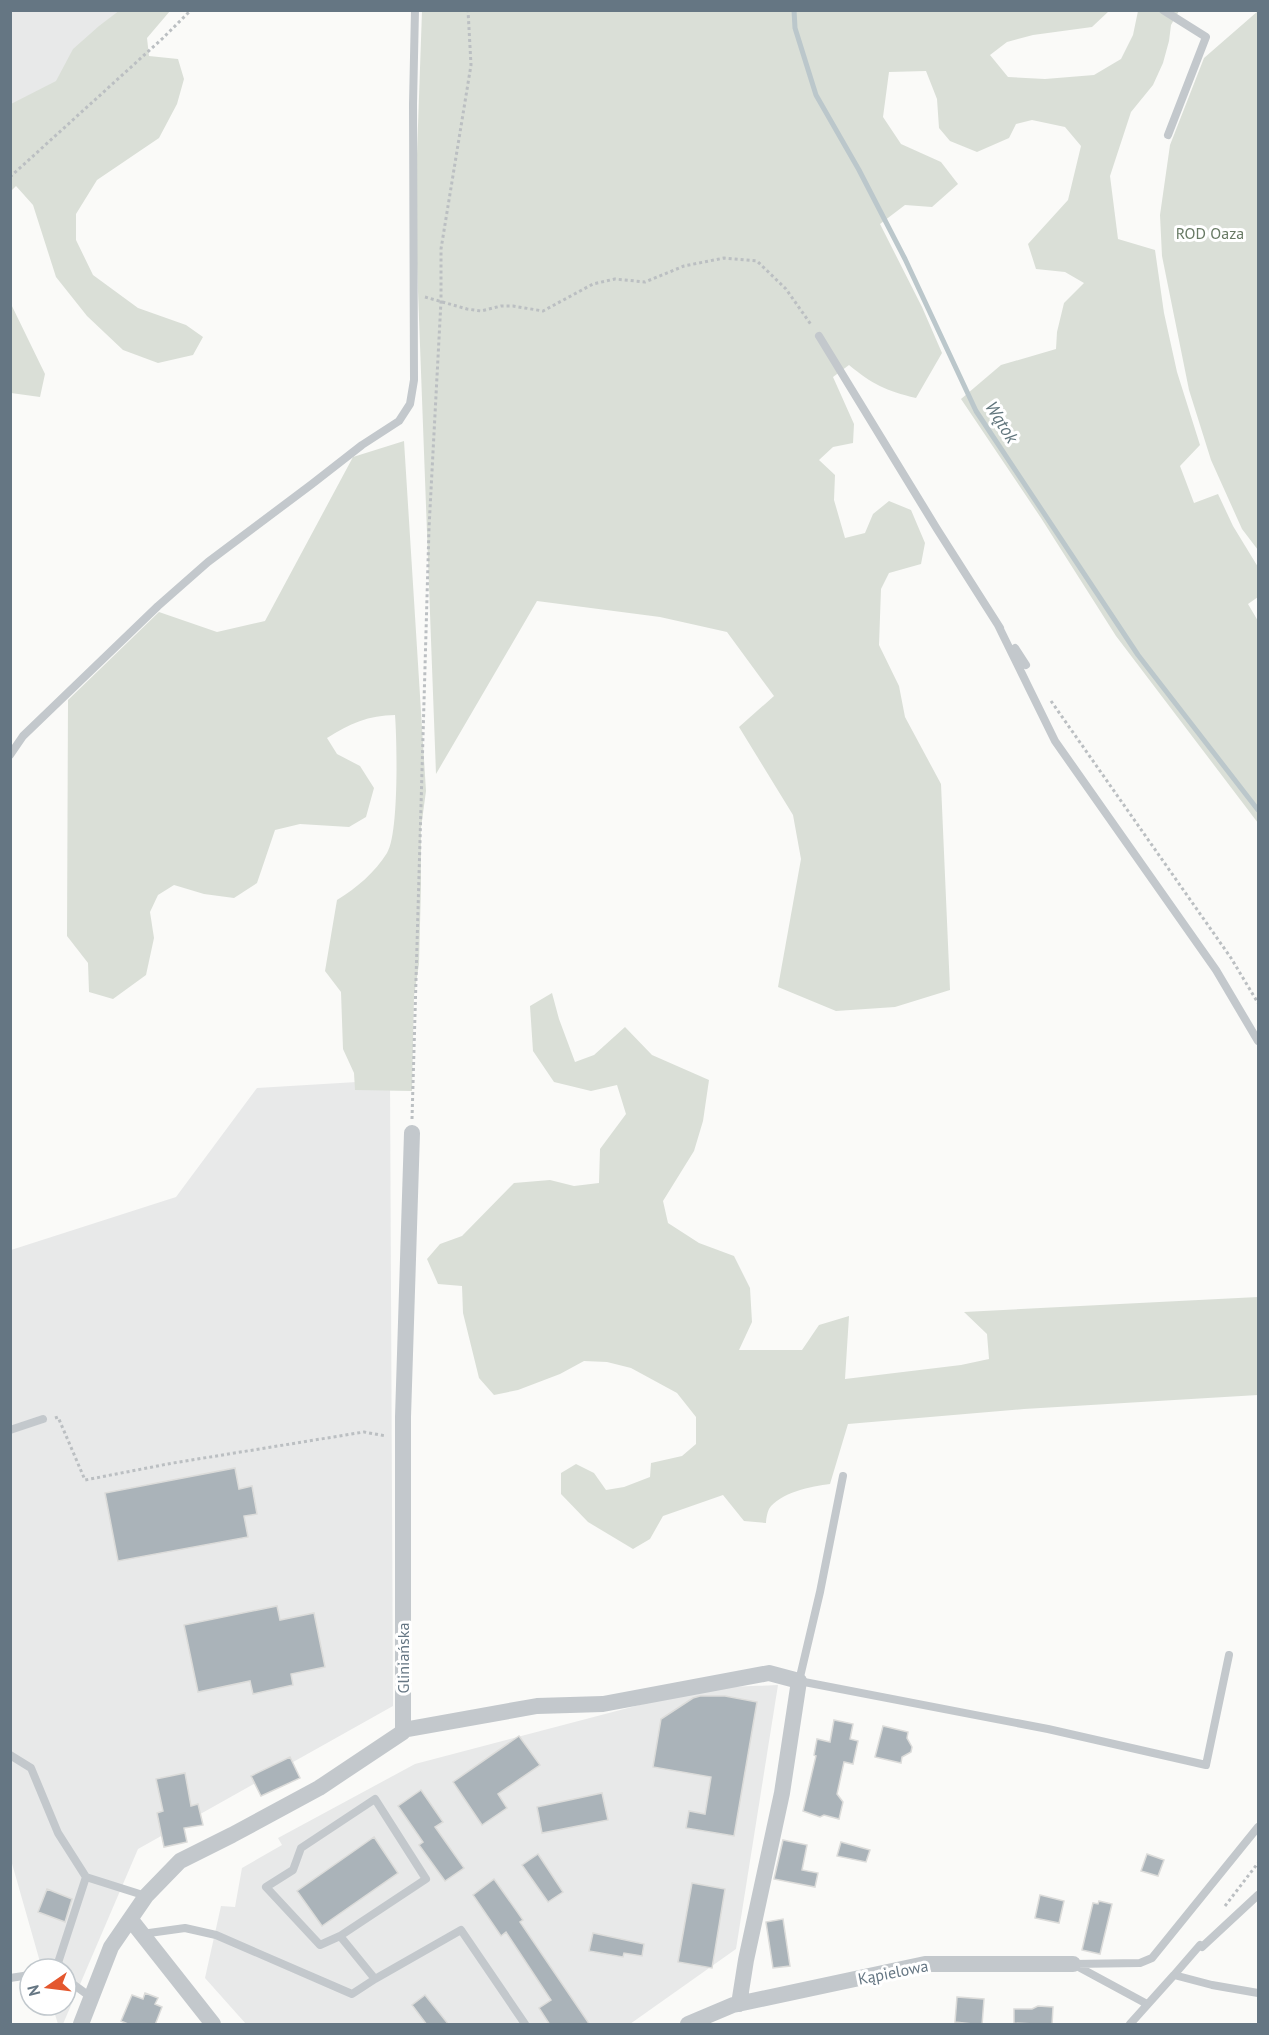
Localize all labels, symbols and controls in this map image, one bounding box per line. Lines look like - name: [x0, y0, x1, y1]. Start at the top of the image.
- park label: ROD Oaza: [1176, 223, 1244, 243]
- water label: Wątok: [980, 397, 1024, 448]
- street label: Gliniańska: [393, 1623, 413, 1693]
- street label: Kąpielowa: [856, 1955, 930, 1989]
- north arrow: [18, 1957, 78, 2017]
- text: N: [22, 1983, 44, 1998]

